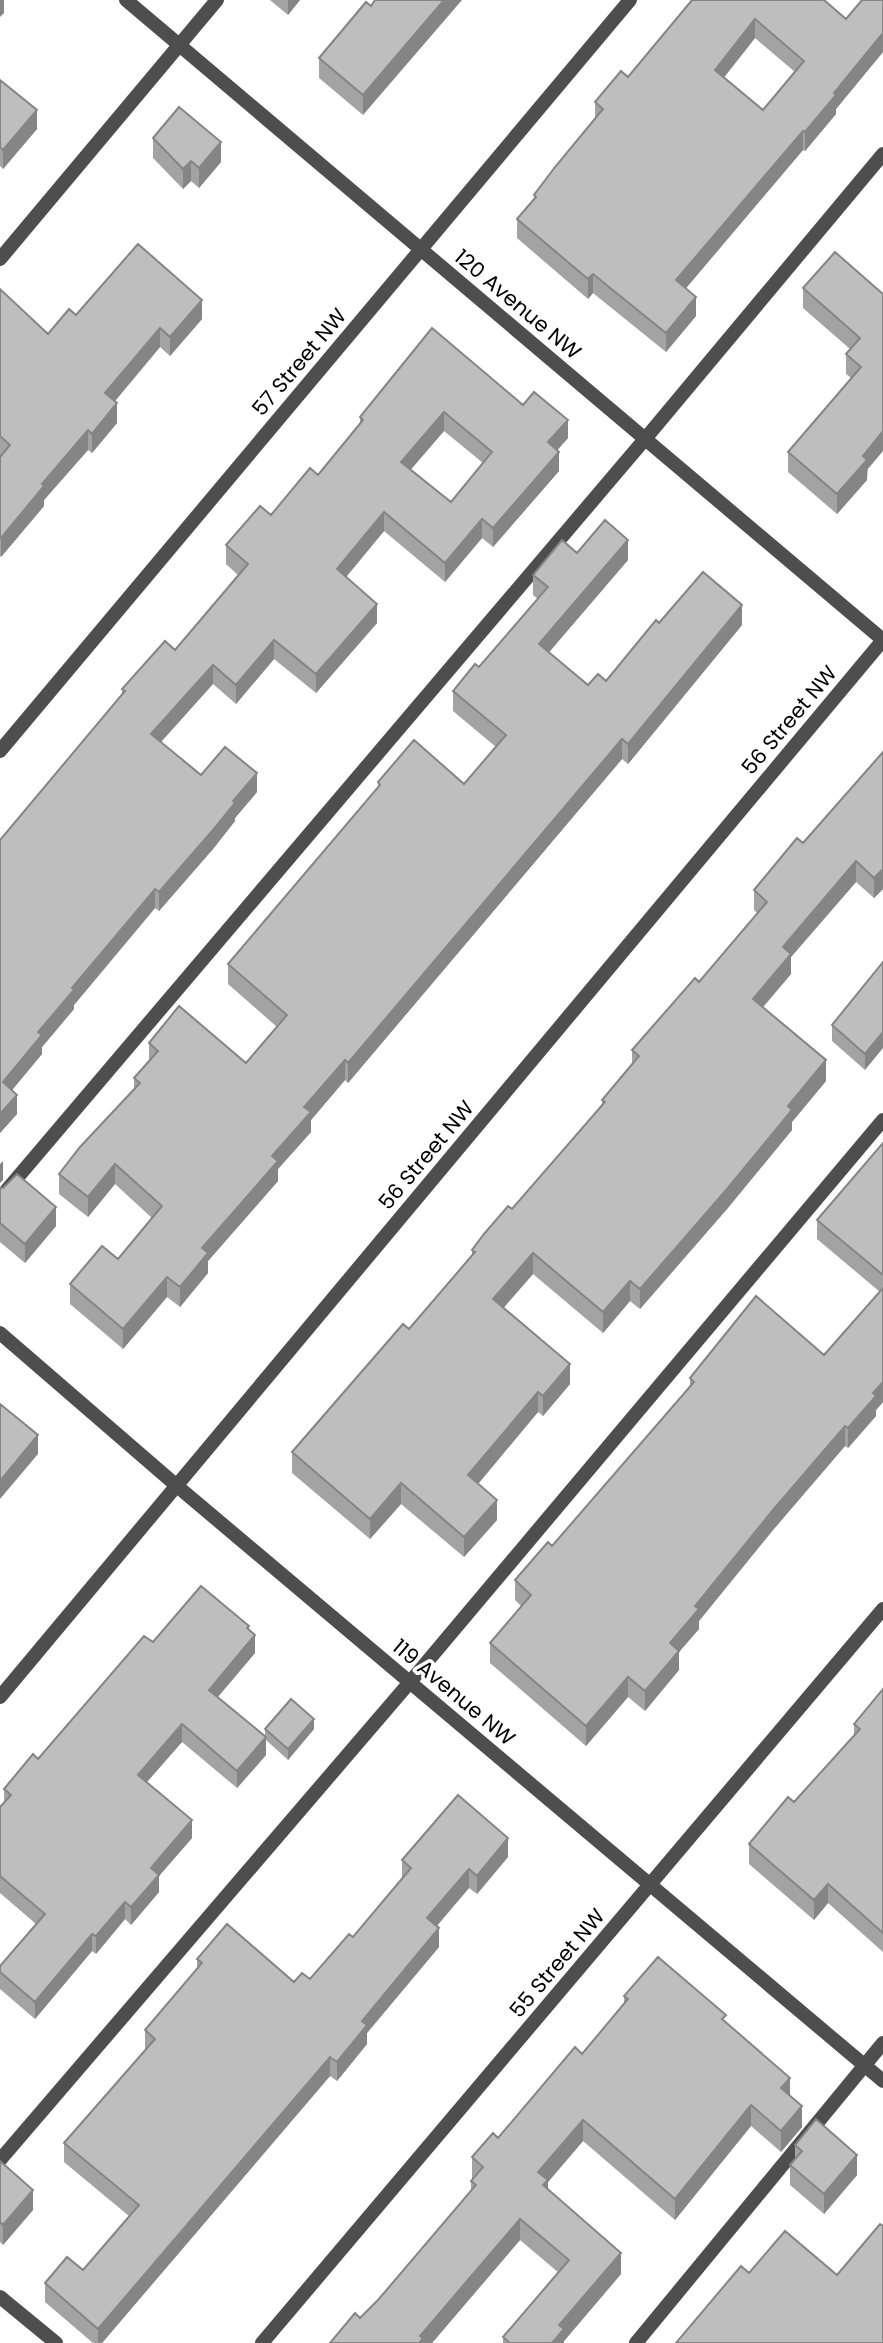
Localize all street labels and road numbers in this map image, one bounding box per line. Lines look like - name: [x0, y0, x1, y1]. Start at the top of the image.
- street label: 120 Avenue NW: [448, 242, 588, 366]
- street label: 57 Street NW: [245, 302, 353, 422]
- street label: 56 Street NW: [735, 659, 844, 781]
- street label: 56 Street NW: [372, 1094, 481, 1216]
- street label: 119 Avenue NW: [386, 1632, 522, 1752]
- street label: 55 Street NW: [503, 1902, 612, 2024]

